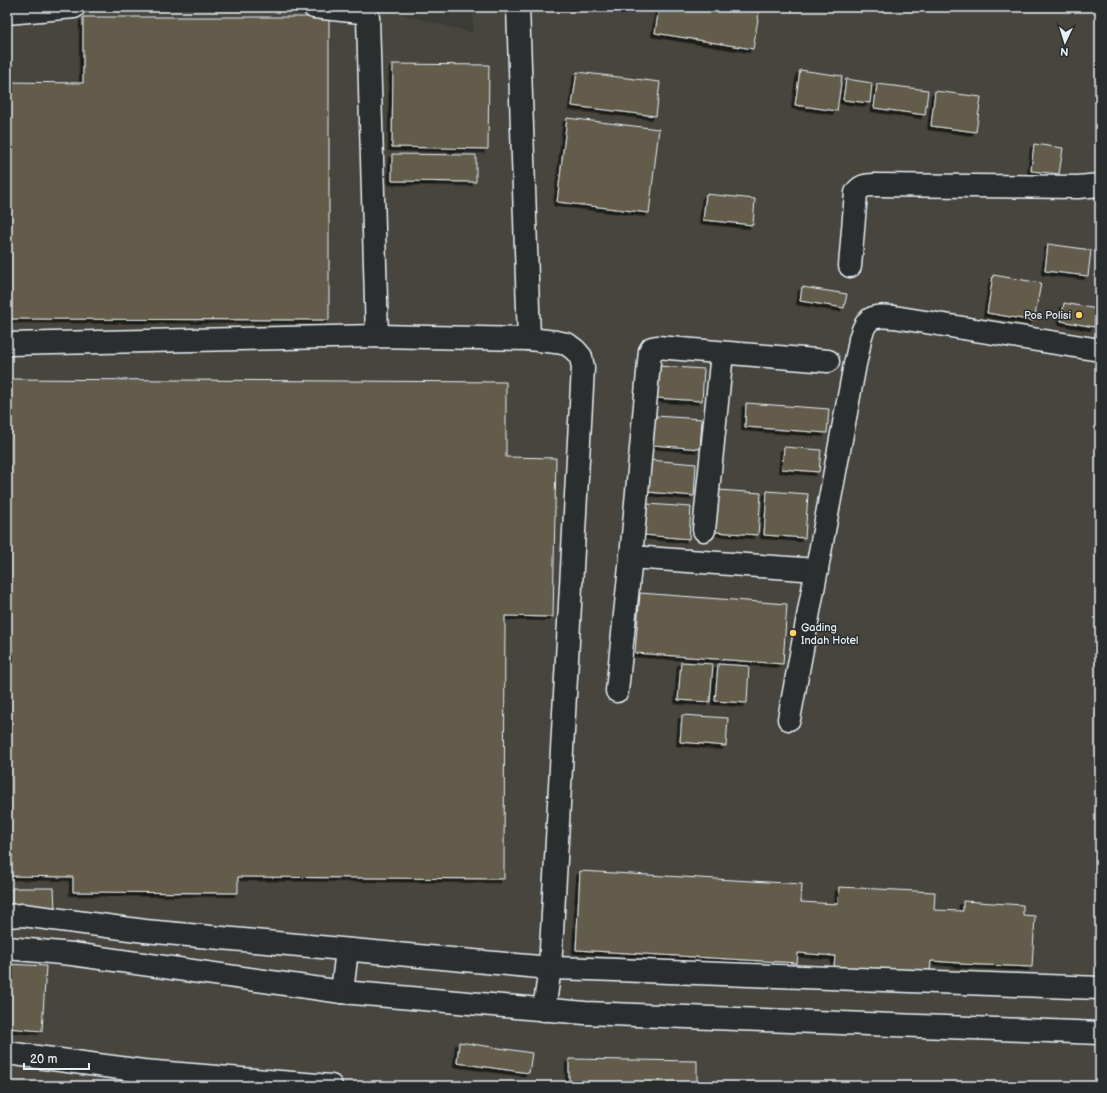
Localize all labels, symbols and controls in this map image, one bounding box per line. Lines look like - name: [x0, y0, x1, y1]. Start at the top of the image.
- north arrow: [1045, 22, 1085, 62]
- text: N: [1060, 45, 1069, 58]
- place label: Pos Polisi: [1024, 309, 1071, 322]
- marker: Pos Polisi: [1074, 310, 1084, 320]
- place label: Gading Indah Hotel: [801, 621, 858, 647]
- marker: Gading Indah Hotel: [788, 628, 798, 638]
- scale bar: [24, 1045, 89, 1071]
- text: 20 m: [30, 1052, 57, 1067]

